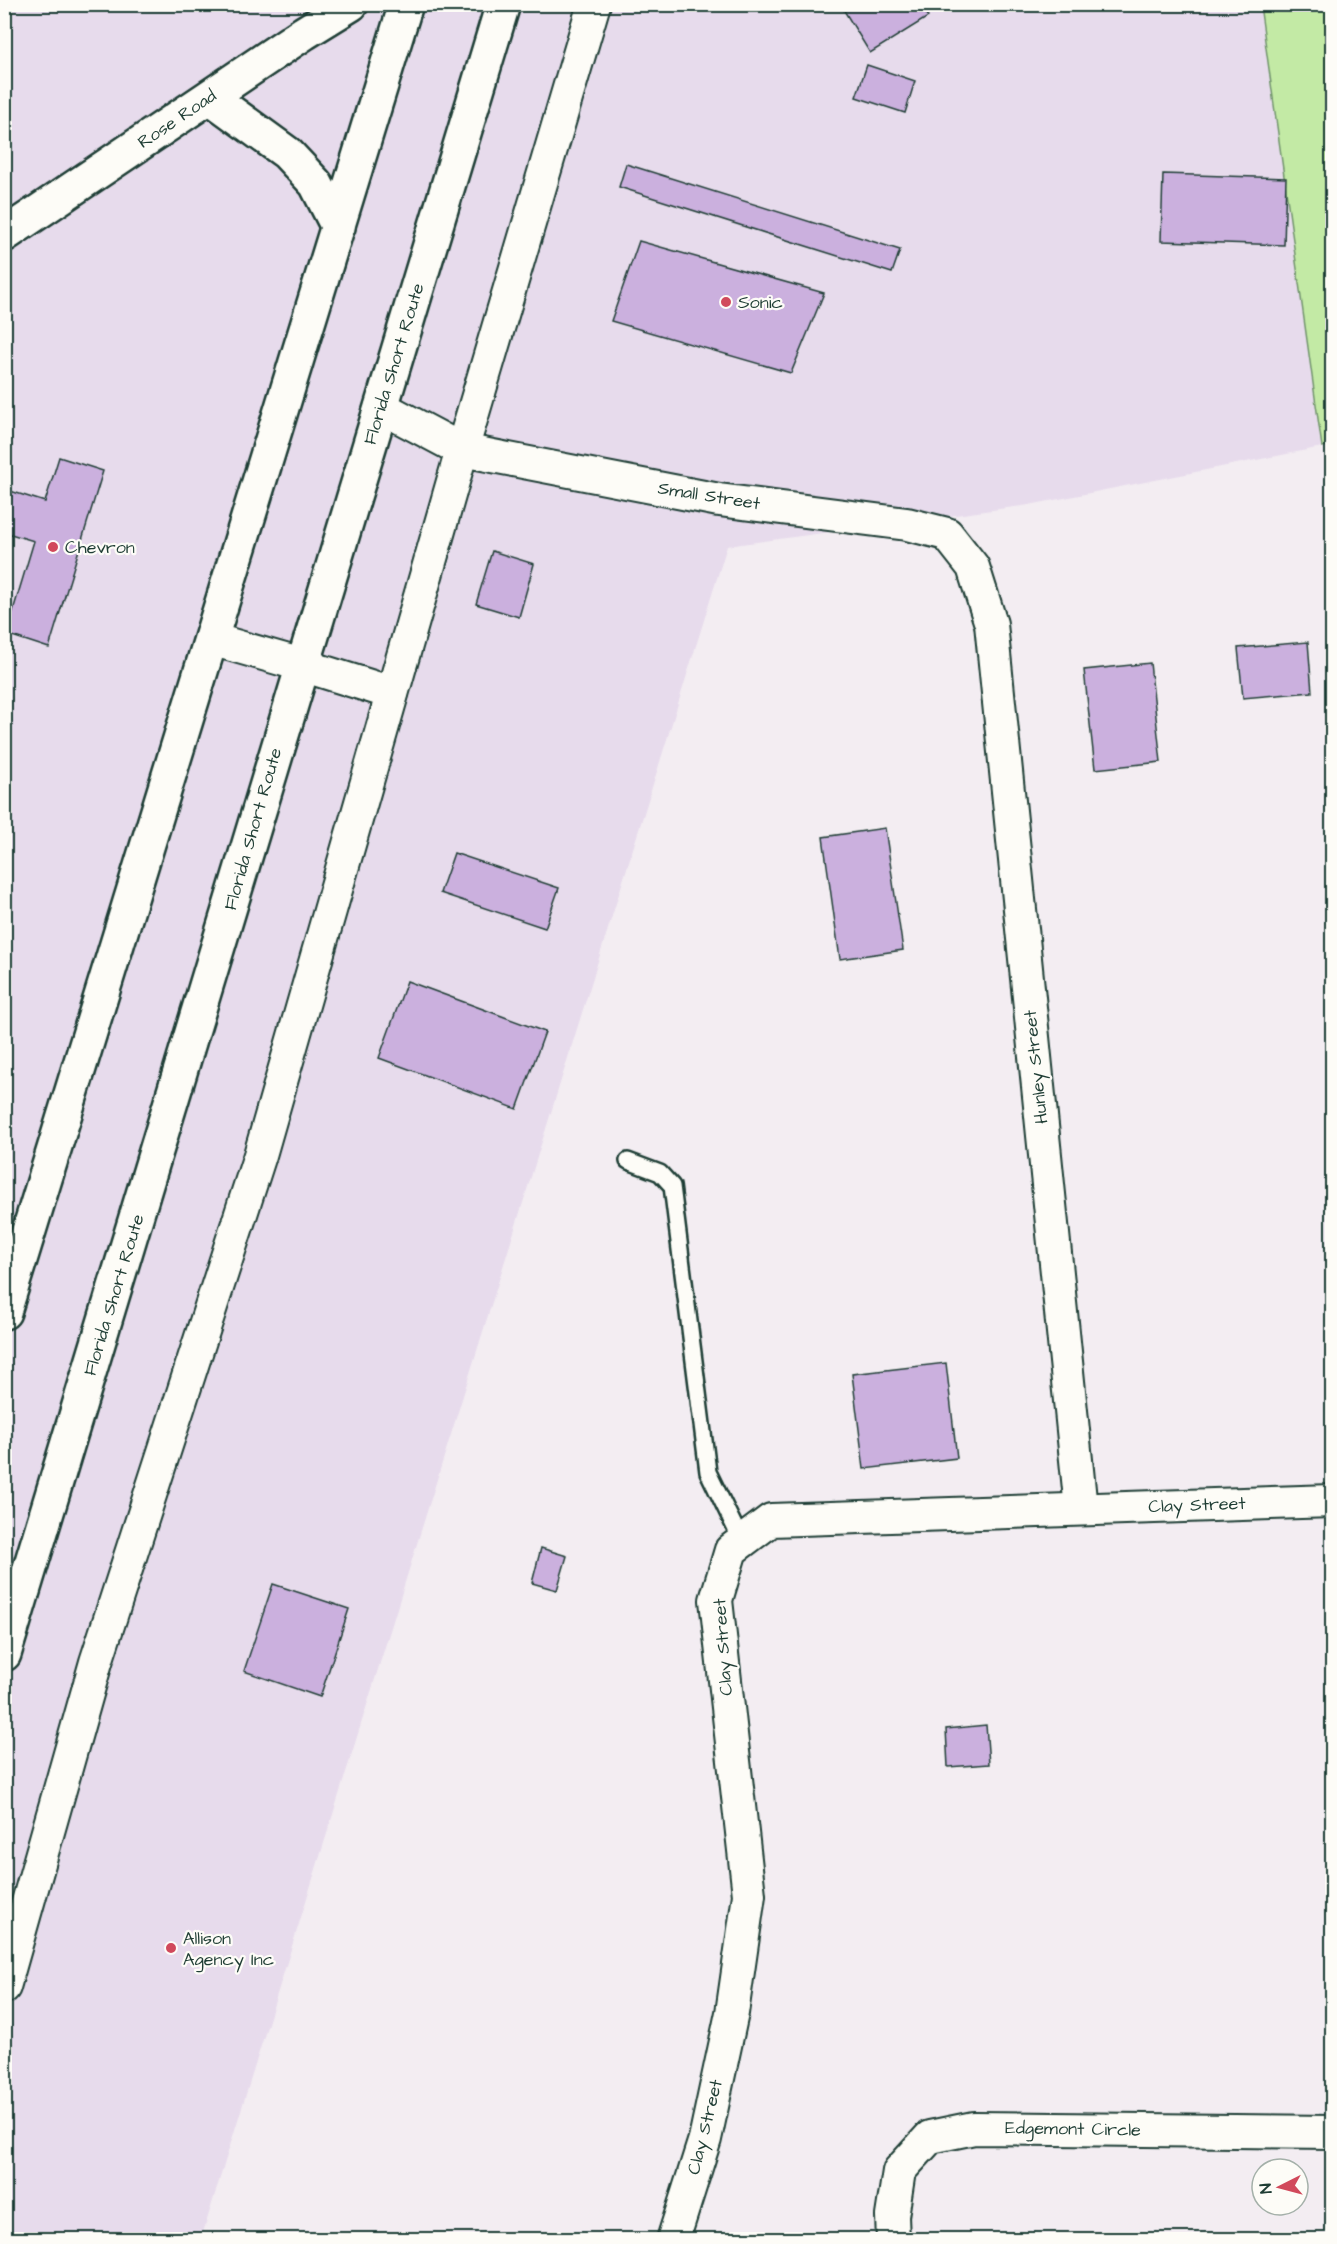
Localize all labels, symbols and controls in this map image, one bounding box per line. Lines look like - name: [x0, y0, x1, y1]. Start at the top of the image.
- street label: Rose Road: [133, 83, 221, 155]
- street label: Florida Short Route: [358, 280, 431, 448]
- place label: Sonic: [738, 290, 783, 315]
- marker: Sonic: [719, 295, 733, 309]
- street label: Small Street: [656, 476, 763, 517]
- place label: Chevron: [65, 535, 135, 560]
- marker: Chevron: [46, 540, 60, 554]
- street label: Florida Short Route: [218, 745, 288, 913]
- street label: Hunley Street: [1018, 1008, 1055, 1125]
- street label: Florida Short Route: [78, 1211, 151, 1379]
- street label: Clay Street: [1148, 1491, 1247, 1520]
- street label: Clay Street: [707, 1597, 740, 1696]
- place label: Allison Agency Inc: [183, 1926, 274, 1973]
- marker: Allison Agency Inc: [164, 1941, 178, 1955]
- street label: Clay Street: [681, 2076, 730, 2177]
- street label: Edgemont Circle: [1005, 2115, 1141, 2144]
- north arrow: [1250, 2157, 1310, 2217]
- text: N: [1255, 2182, 1278, 2195]

